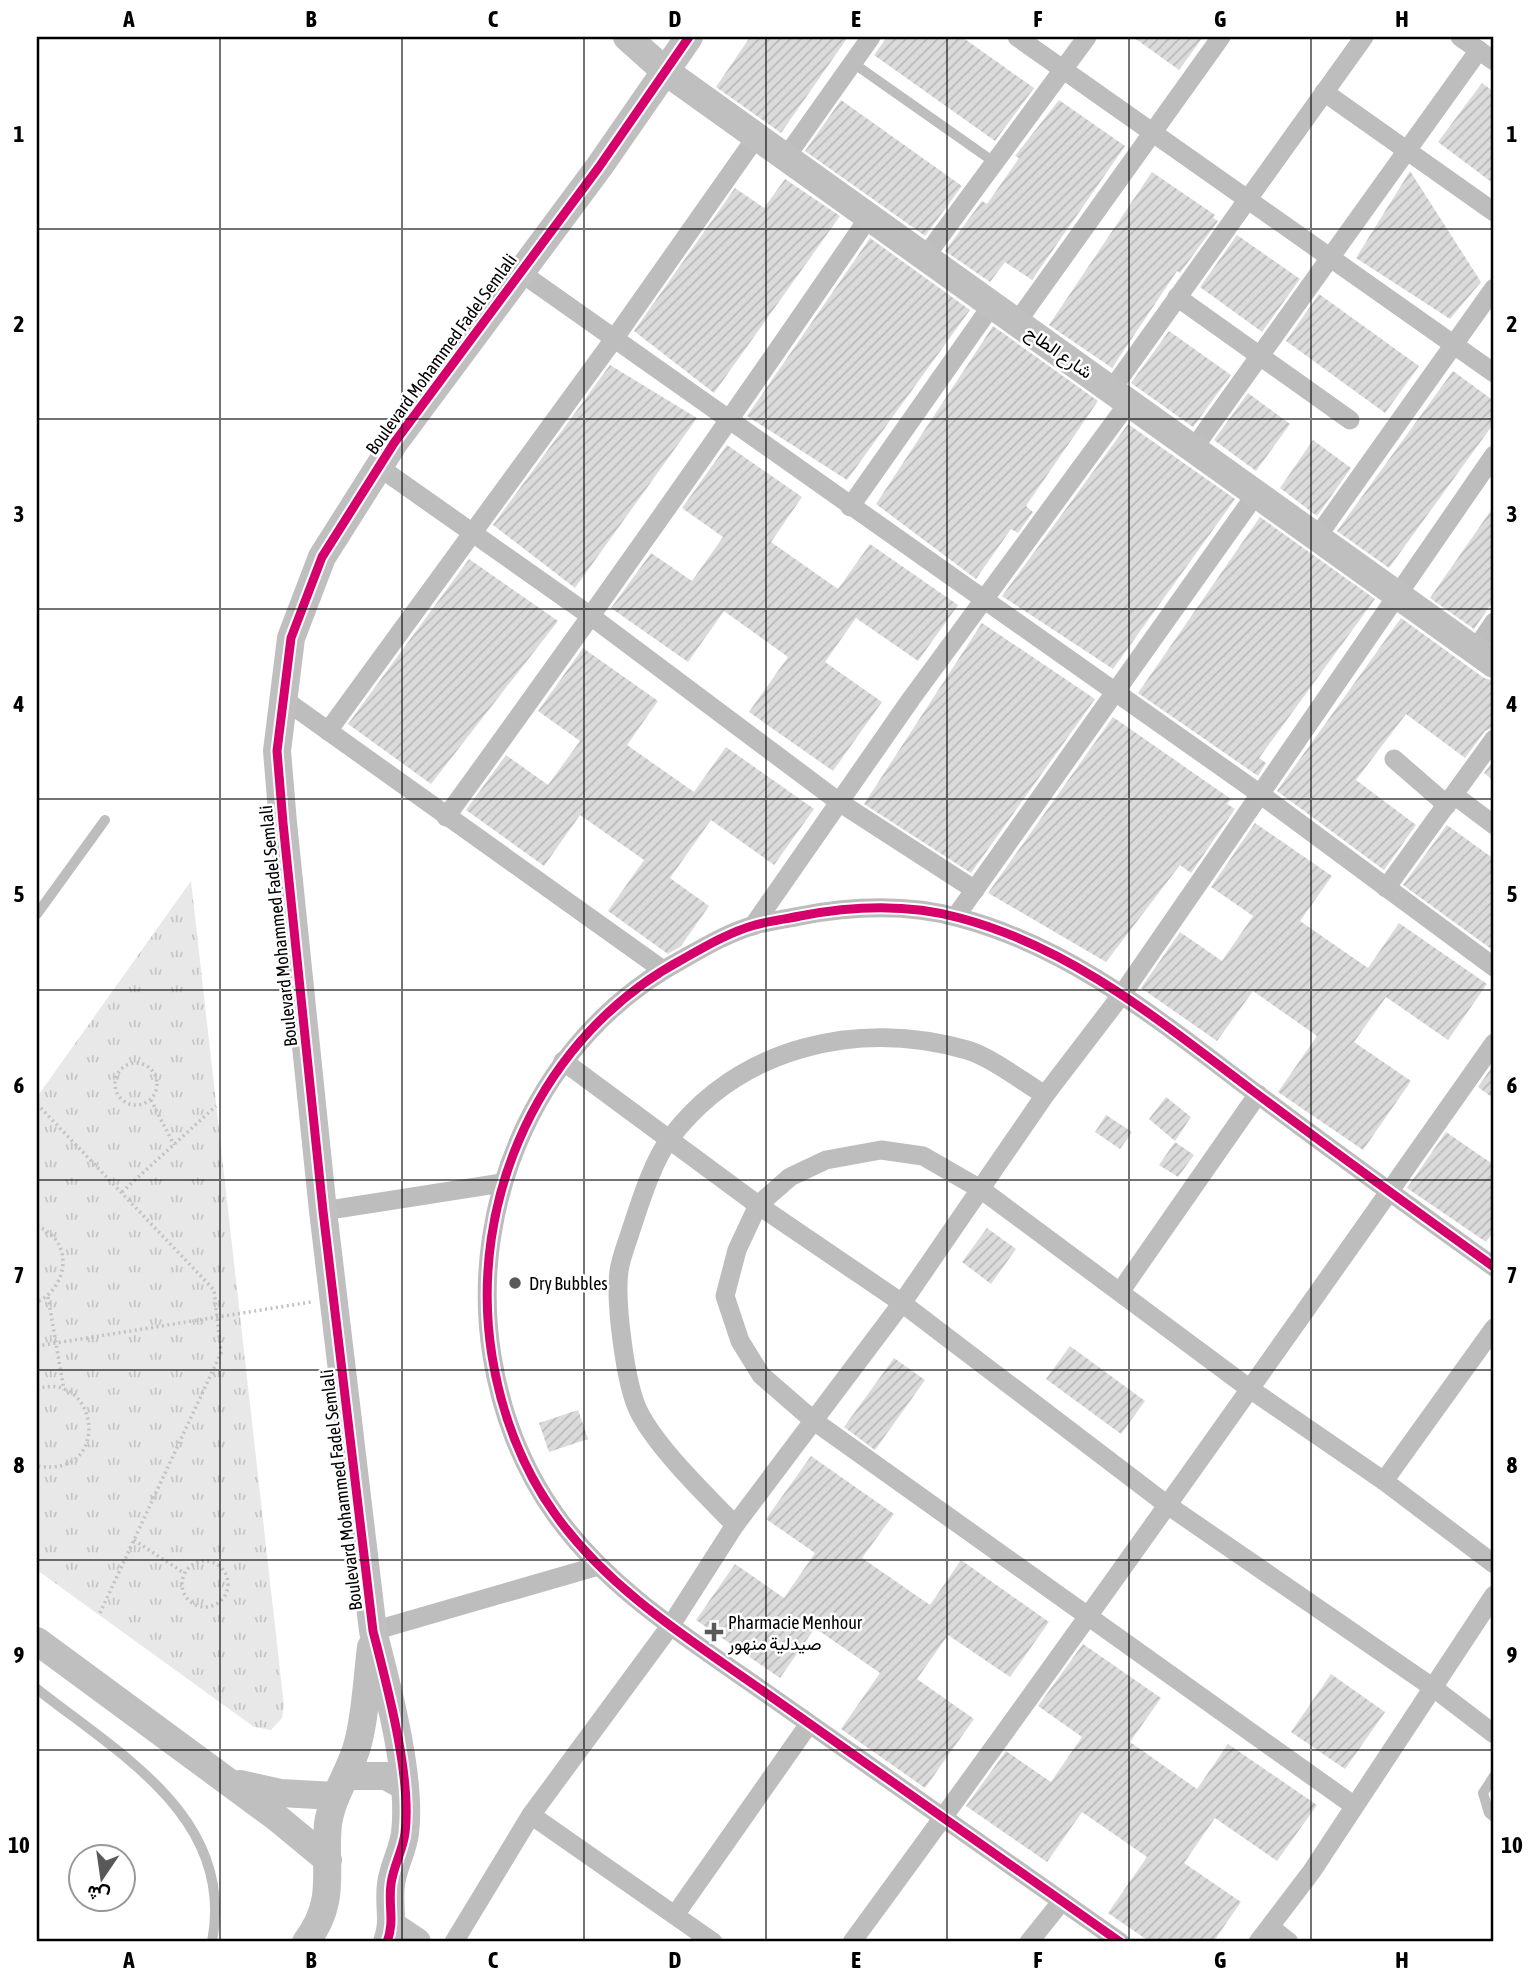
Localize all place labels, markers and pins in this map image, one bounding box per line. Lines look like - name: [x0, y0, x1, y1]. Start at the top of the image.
- place label: Dry Bubbles: [529, 1273, 608, 1294]
- marker: Dry Bubbles: [507, 1275, 523, 1291]
- place label: Pharmacie Menhour صيدلية منهور: [727, 1612, 863, 1655]
- marker: Pharmacie Menhour صيدلية منهور: [706, 1624, 722, 1640]

